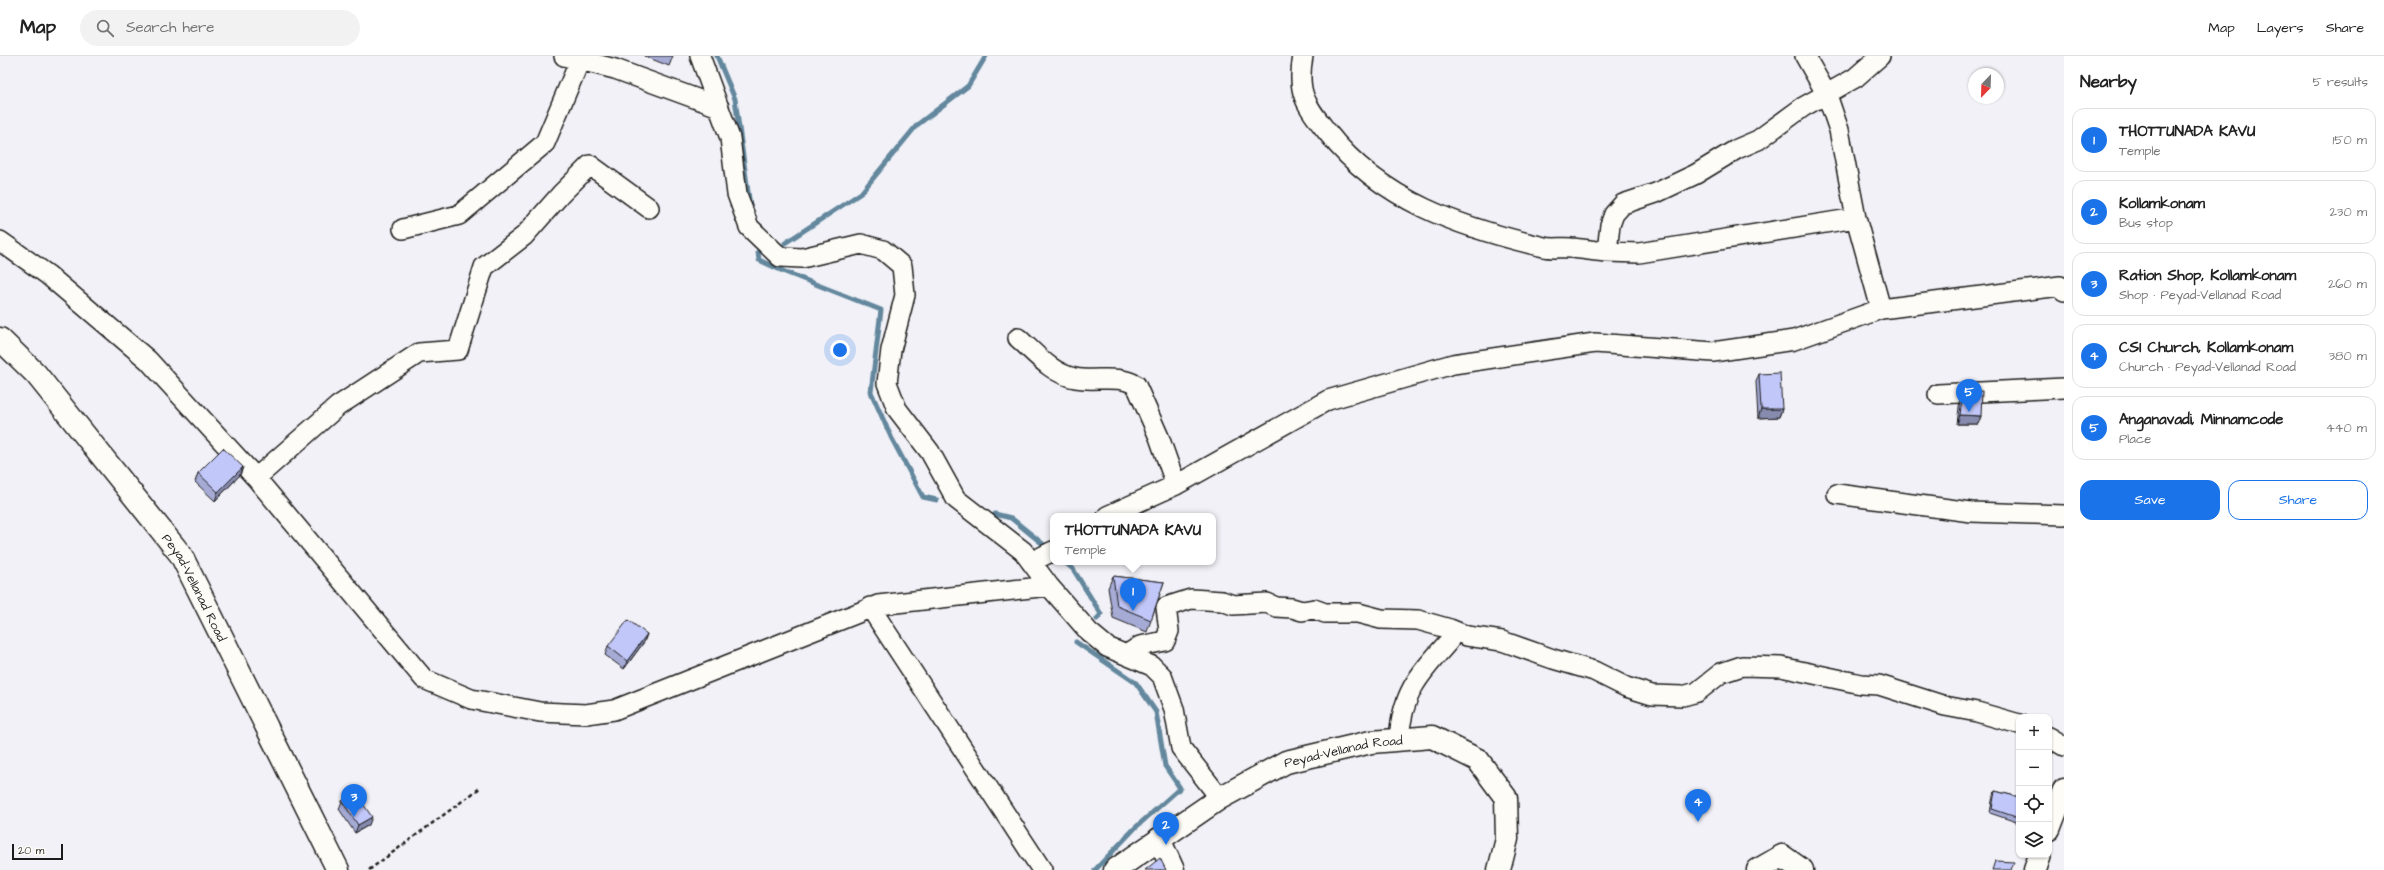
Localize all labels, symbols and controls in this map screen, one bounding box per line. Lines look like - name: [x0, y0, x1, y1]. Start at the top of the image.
- search box: [80, 10, 360, 46]
- text: Map: [20, 14, 56, 41]
- icon: search: [94, 17, 116, 39]
- text: Search here: [126, 17, 215, 38]
- text: Map: [2208, 18, 2235, 38]
- text: Layers: [2257, 18, 2304, 38]
- text: Share: [2326, 18, 2364, 38]
- north arrow: [1968, 68, 2004, 104]
- text: Nearby: [2080, 70, 2137, 94]
- text: 5 results: [2312, 73, 2368, 91]
- text: THOTTUNADA KAVU: [2119, 121, 2255, 142]
- text: 1: [2093, 131, 2095, 149]
- text: 150 m: [2333, 131, 2367, 149]
- text: Temple: [2119, 142, 2161, 160]
- text: Kollamkonam: [2119, 193, 2205, 214]
- text: 2: [2090, 203, 2098, 221]
- text: 230 m: [2329, 203, 2367, 221]
- text: Bus stop: [2119, 214, 2173, 232]
- text: Ration Shop, Kollamkonam: [2119, 265, 2296, 286]
- text: 3: [2091, 275, 2097, 293]
- text: 260 m: [2328, 275, 2367, 293]
- text: Shop · Peyad-Vellanad Road: [2119, 286, 2281, 304]
- text: CSI Church, Kollamkonam: [2119, 337, 2293, 358]
- your location: [830, 340, 850, 360]
- text: 4: [2090, 347, 2098, 365]
- text: 380 m: [2328, 347, 2367, 365]
- text: Church · Peyad-Vellanad Road: [2119, 358, 2296, 376]
- pin: 5: [1956, 379, 1982, 412]
- text: Anganavadi, Minnamcode: [2119, 409, 2283, 430]
- text: 5: [2089, 419, 2099, 437]
- text: 440 m: [2326, 419, 2367, 437]
- text: Place: [2119, 430, 2151, 448]
- button: Save: [2080, 480, 2220, 520]
- button: Share: [2228, 480, 2368, 520]
- popup: [1050, 513, 1216, 565]
- text: THOTTUNADA KAVU: [1065, 520, 1201, 541]
- street label: Peyad-Vellanad Road: [157, 530, 231, 645]
- text: Temple: [1065, 541, 1106, 559]
- pin: 1: [1120, 578, 1146, 611]
- map controls: [2016, 714, 2052, 858]
- button: +: [2016, 714, 2052, 750]
- street label: Peyad-Vellanad Road: [1282, 731, 1404, 772]
- button: −: [2016, 750, 2052, 786]
- pin: 3: [341, 784, 367, 817]
- button: locate: [2016, 786, 2052, 822]
- pin: 4: [1685, 789, 1711, 822]
- pin: 2: [1153, 812, 1179, 845]
- button: layers: [2016, 822, 2052, 858]
- scale bar: [12, 842, 63, 861]
- text: 20 m: [18, 843, 44, 858]

